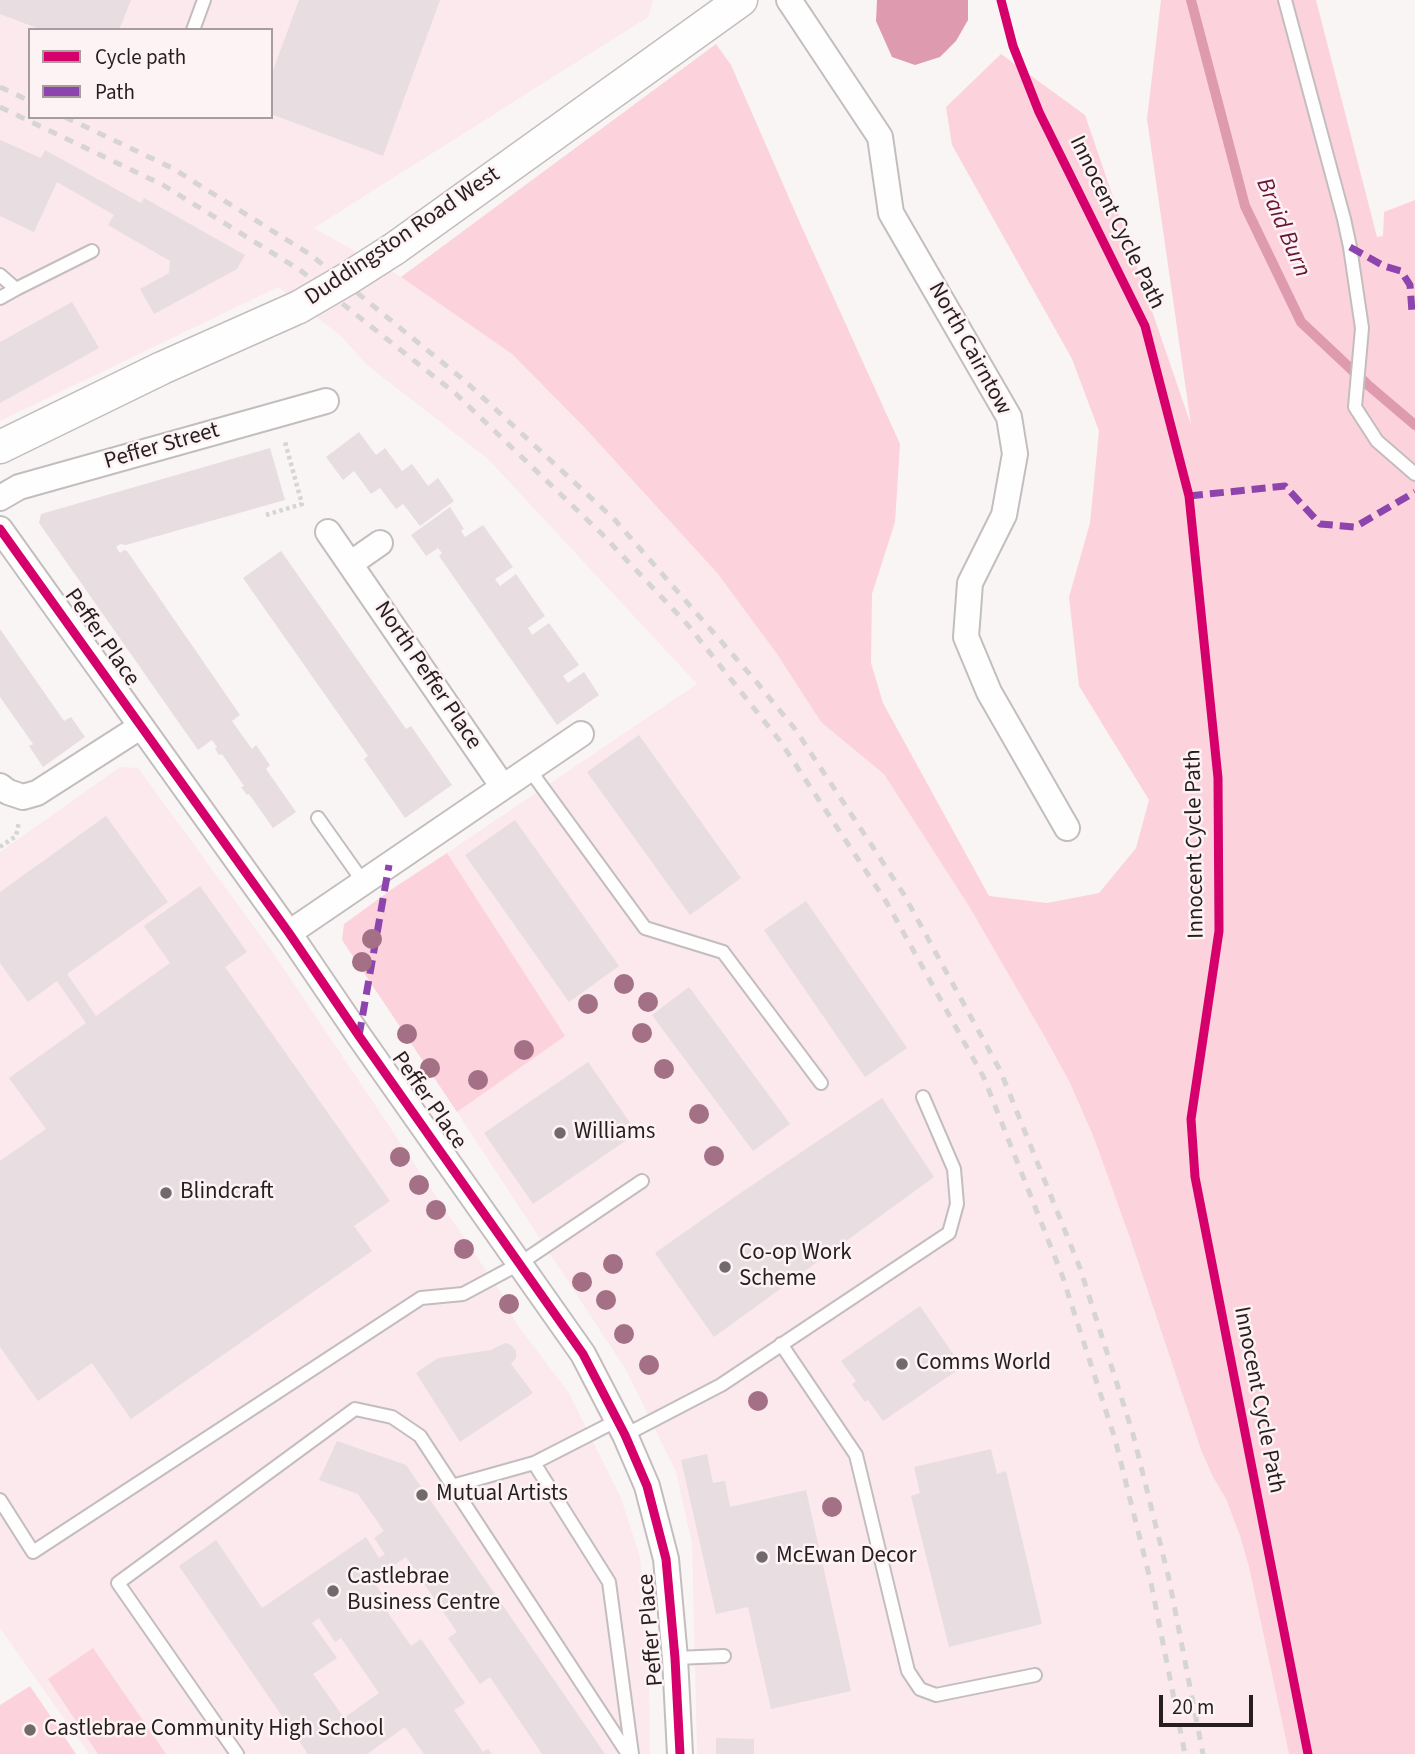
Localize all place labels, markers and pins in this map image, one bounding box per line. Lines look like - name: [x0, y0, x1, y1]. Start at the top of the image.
- place label: Williams: [574, 1119, 655, 1147]
- marker: Williams: [552, 1125, 568, 1141]
- place label: Blindcraft: [180, 1179, 274, 1207]
- marker: Blindcraft: [158, 1185, 174, 1201]
- place label: Co-op Work Scheme: [739, 1240, 852, 1294]
- marker: Co-op Work Scheme: [717, 1259, 733, 1275]
- place label: Comms World: [916, 1350, 1051, 1378]
- marker: Comms World: [894, 1356, 910, 1372]
- place label: Mutual Artists: [436, 1481, 568, 1509]
- marker: Mutual Artists: [414, 1487, 430, 1503]
- place label: McEwan Decor: [776, 1543, 916, 1571]
- marker: McEwan Decor: [754, 1549, 770, 1565]
- place label: Castlebrae Business Centre: [347, 1564, 500, 1618]
- marker: Castlebrae Business Centre: [325, 1583, 341, 1599]
- place label: Castlebrae Community High School: [44, 1716, 384, 1744]
- marker: Castlebrae Community High School: [22, 1722, 38, 1738]

